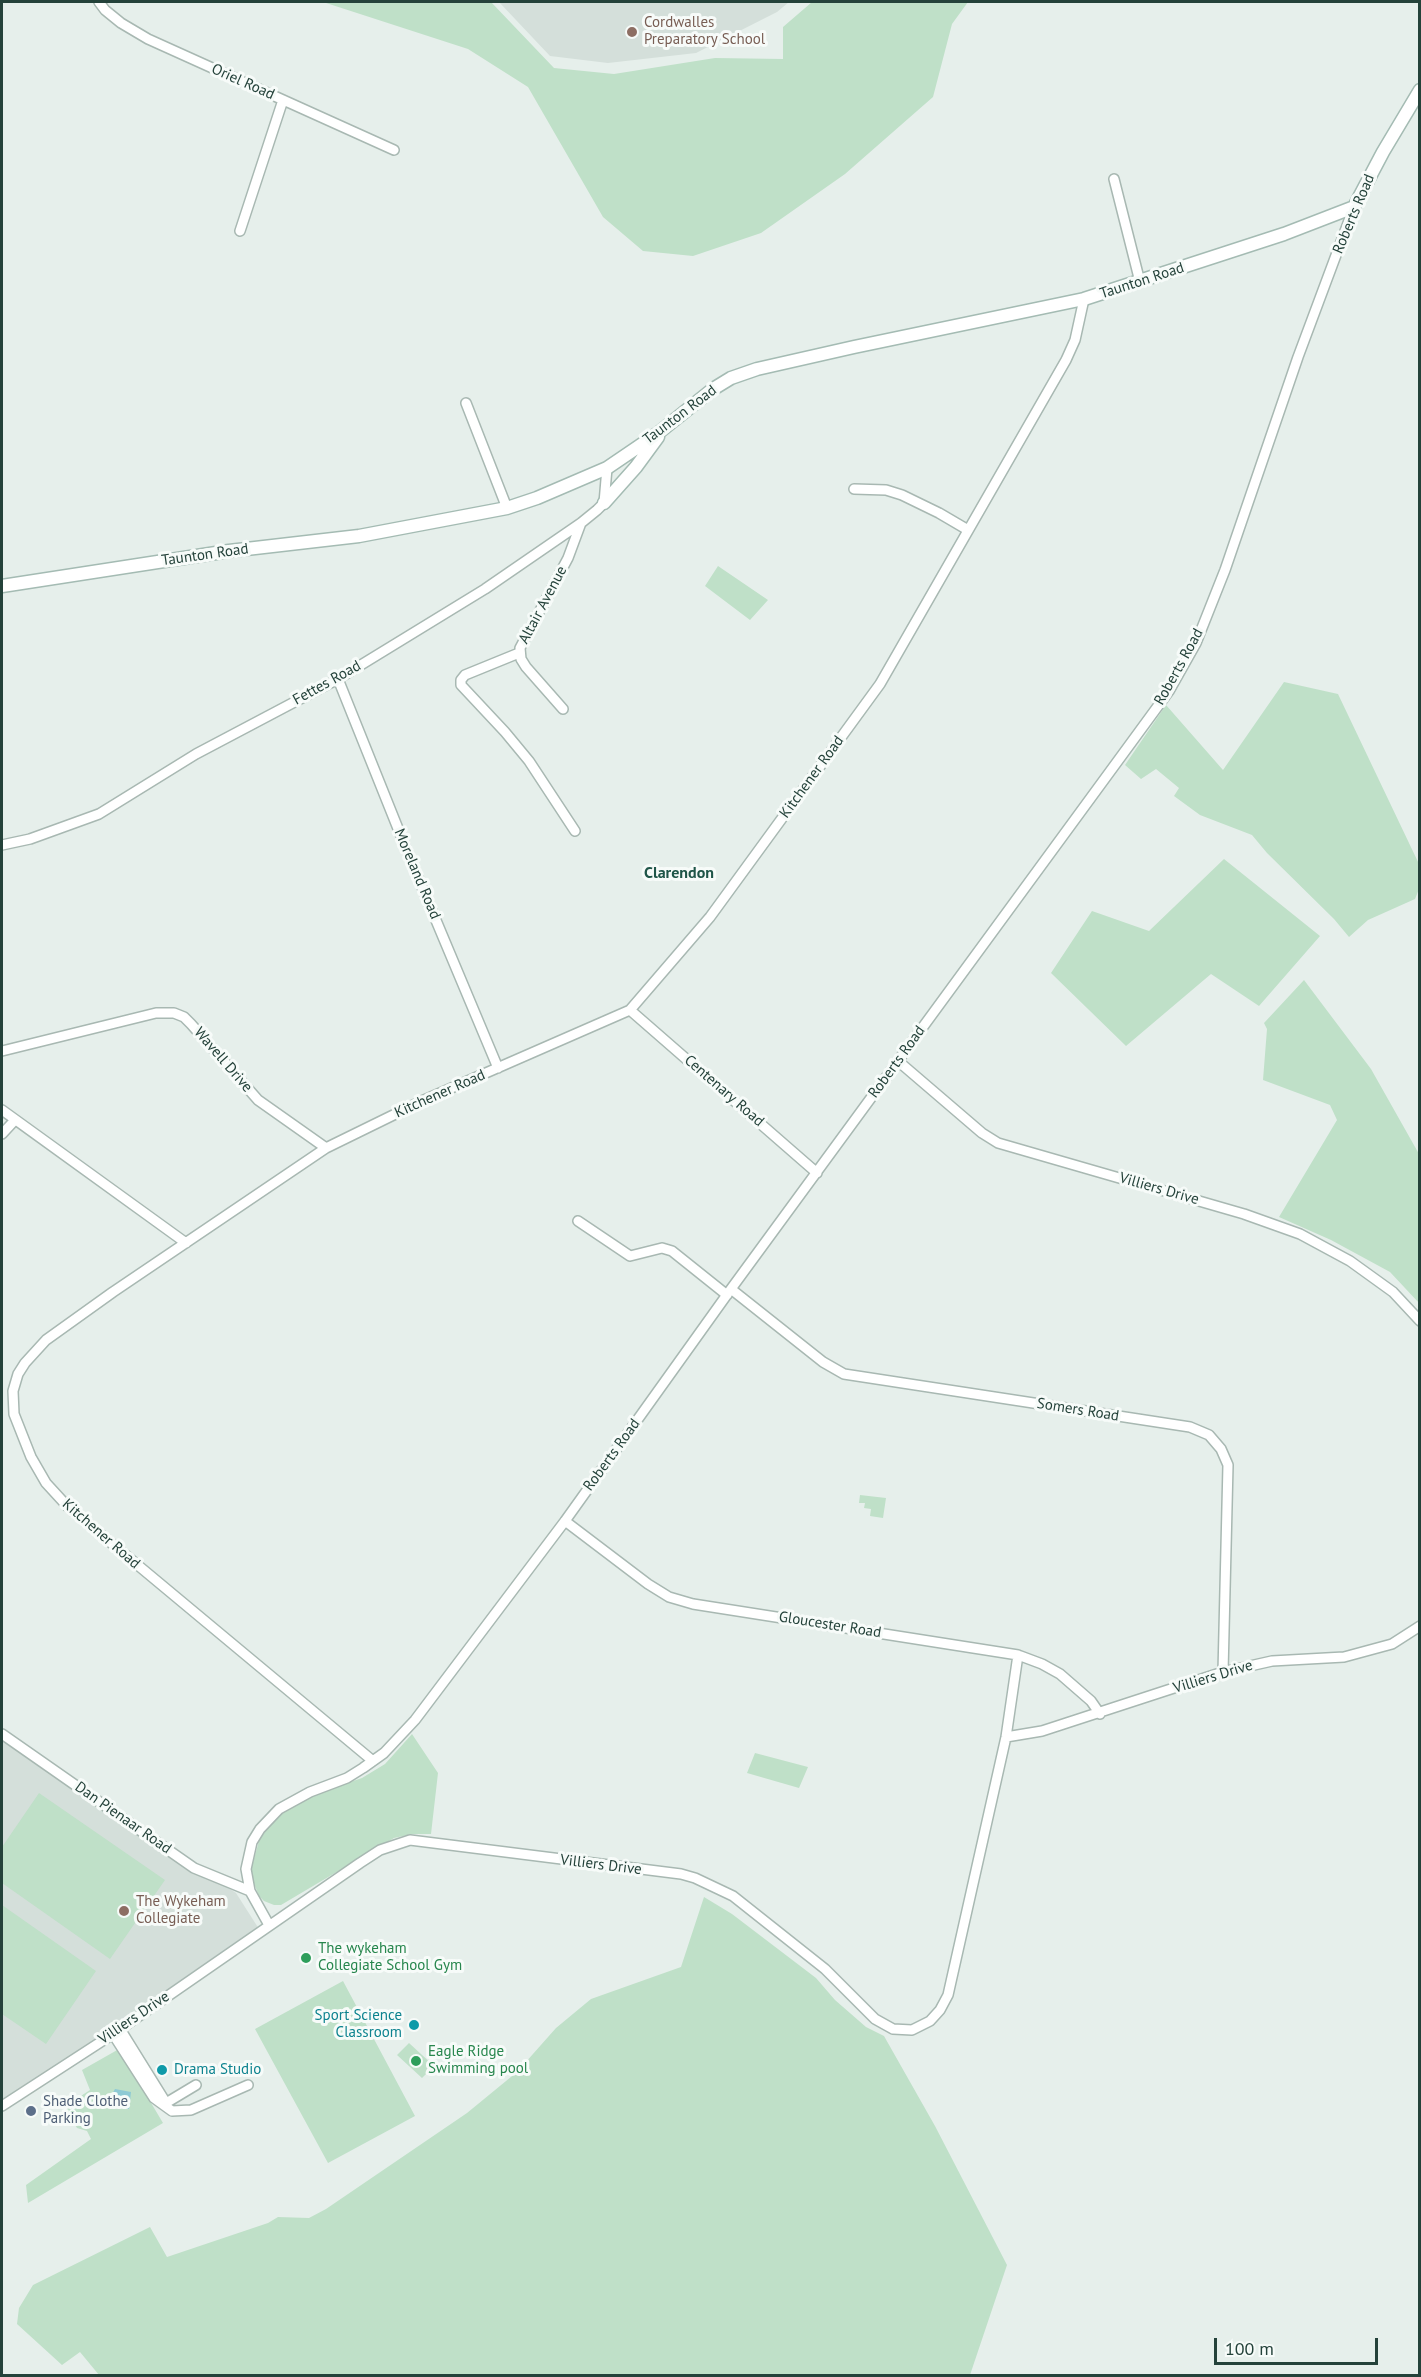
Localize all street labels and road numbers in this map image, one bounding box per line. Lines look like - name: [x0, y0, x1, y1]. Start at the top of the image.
- street label: Oriel Road: [209, 60, 277, 104]
- street label: Roberts Road: [1329, 172, 1379, 256]
- street label: Taunton Road: [1098, 259, 1186, 303]
- street label: Taunton Road: [640, 382, 720, 448]
- street label: Taunton Road: [160, 540, 250, 570]
- street label: Altair Avenue: [515, 563, 571, 647]
- street label: Roberts Road: [1151, 626, 1207, 708]
- street label: Fettes Road: [290, 657, 364, 709]
- street label: Kitchener Road: [776, 732, 848, 822]
- street label: Moreland Road: [390, 826, 444, 922]
- street label: Roberts Road: [865, 1022, 929, 1102]
- street label: Wavell Drive: [190, 1024, 256, 1096]
- street label: Centenary Road: [680, 1051, 768, 1131]
- street label: Kitchener Road: [392, 1066, 488, 1122]
- street label: Villiers Drive: [1117, 1169, 1201, 1209]
- street label: Somers Road: [1036, 1395, 1120, 1425]
- street label: Roberts Road: [580, 1415, 644, 1495]
- street label: Kitchener Road: [58, 1495, 144, 1573]
- street label: Gloucester Road: [778, 1608, 882, 1642]
- street label: Villiers Drive: [1171, 1656, 1255, 1698]
- street label: Dan Pienaar Road: [71, 1778, 175, 1858]
- street label: Villiers Drive: [559, 1851, 643, 1879]
- street label: Villiers Drive: [95, 1988, 173, 2048]

